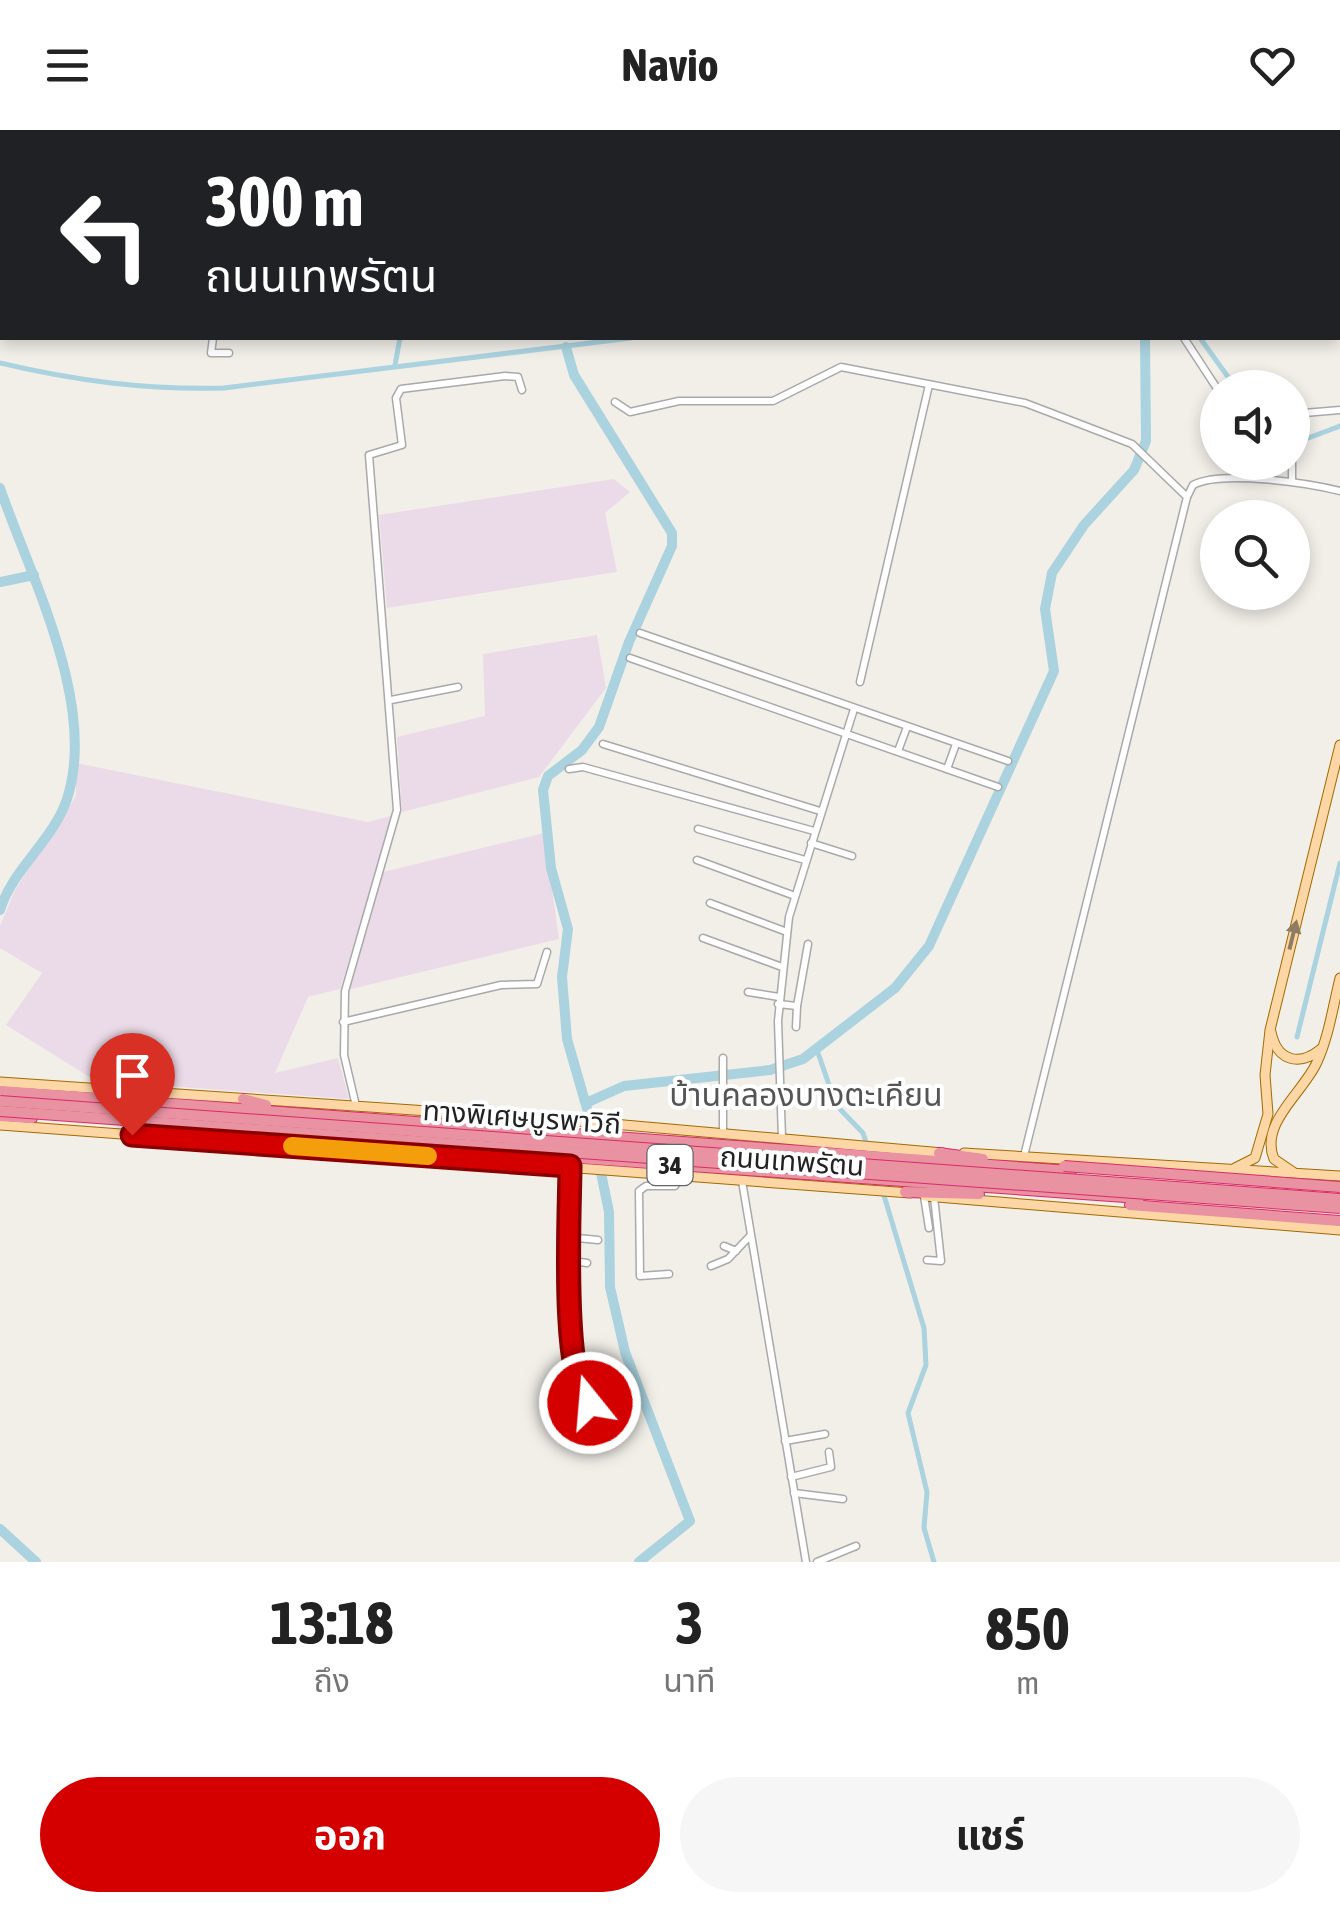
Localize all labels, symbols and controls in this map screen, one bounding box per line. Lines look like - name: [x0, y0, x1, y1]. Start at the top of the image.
- icon: menu: [40, 38, 95, 93]
- icon: heart: [1245, 38, 1300, 93]
- text: Navio: [621, 39, 719, 91]
- text: 300 m: [205, 161, 364, 241]
- icon: left: [40, 170, 170, 300]
- text: ถนนเทพรัตน: [205, 250, 437, 302]
- map controls: [1200, 370, 1310, 610]
- button: sound: [1200, 370, 1310, 480]
- button: search: [1200, 500, 1310, 610]
- one-way arrow: [1286, 919, 1301, 950]
- pin: [90, 1033, 175, 1136]
- icon: arrive: [105, 1048, 160, 1103]
- district label: บ้านคลองบางตะเคียน: [669, 1076, 943, 1113]
- street label: ทางพิเศษบูรพาวิถี: [422, 1094, 622, 1142]
- street label: ถนนเทพรัตน: [719, 1140, 865, 1182]
- road number: 34: [648, 1145, 692, 1185]
- position arrow: [538, 1351, 642, 1455]
- text: 13:18: [270, 1588, 393, 1657]
- text: 3: [675, 1588, 704, 1657]
- text: 850: [985, 1594, 1070, 1663]
- text: ถึง: [313, 1662, 350, 1699]
- text: นาที: [663, 1662, 715, 1699]
- text: m: [1016, 1664, 1039, 1701]
- button: ออก: [40, 1777, 660, 1892]
- button: แชร์: [680, 1777, 1300, 1892]

